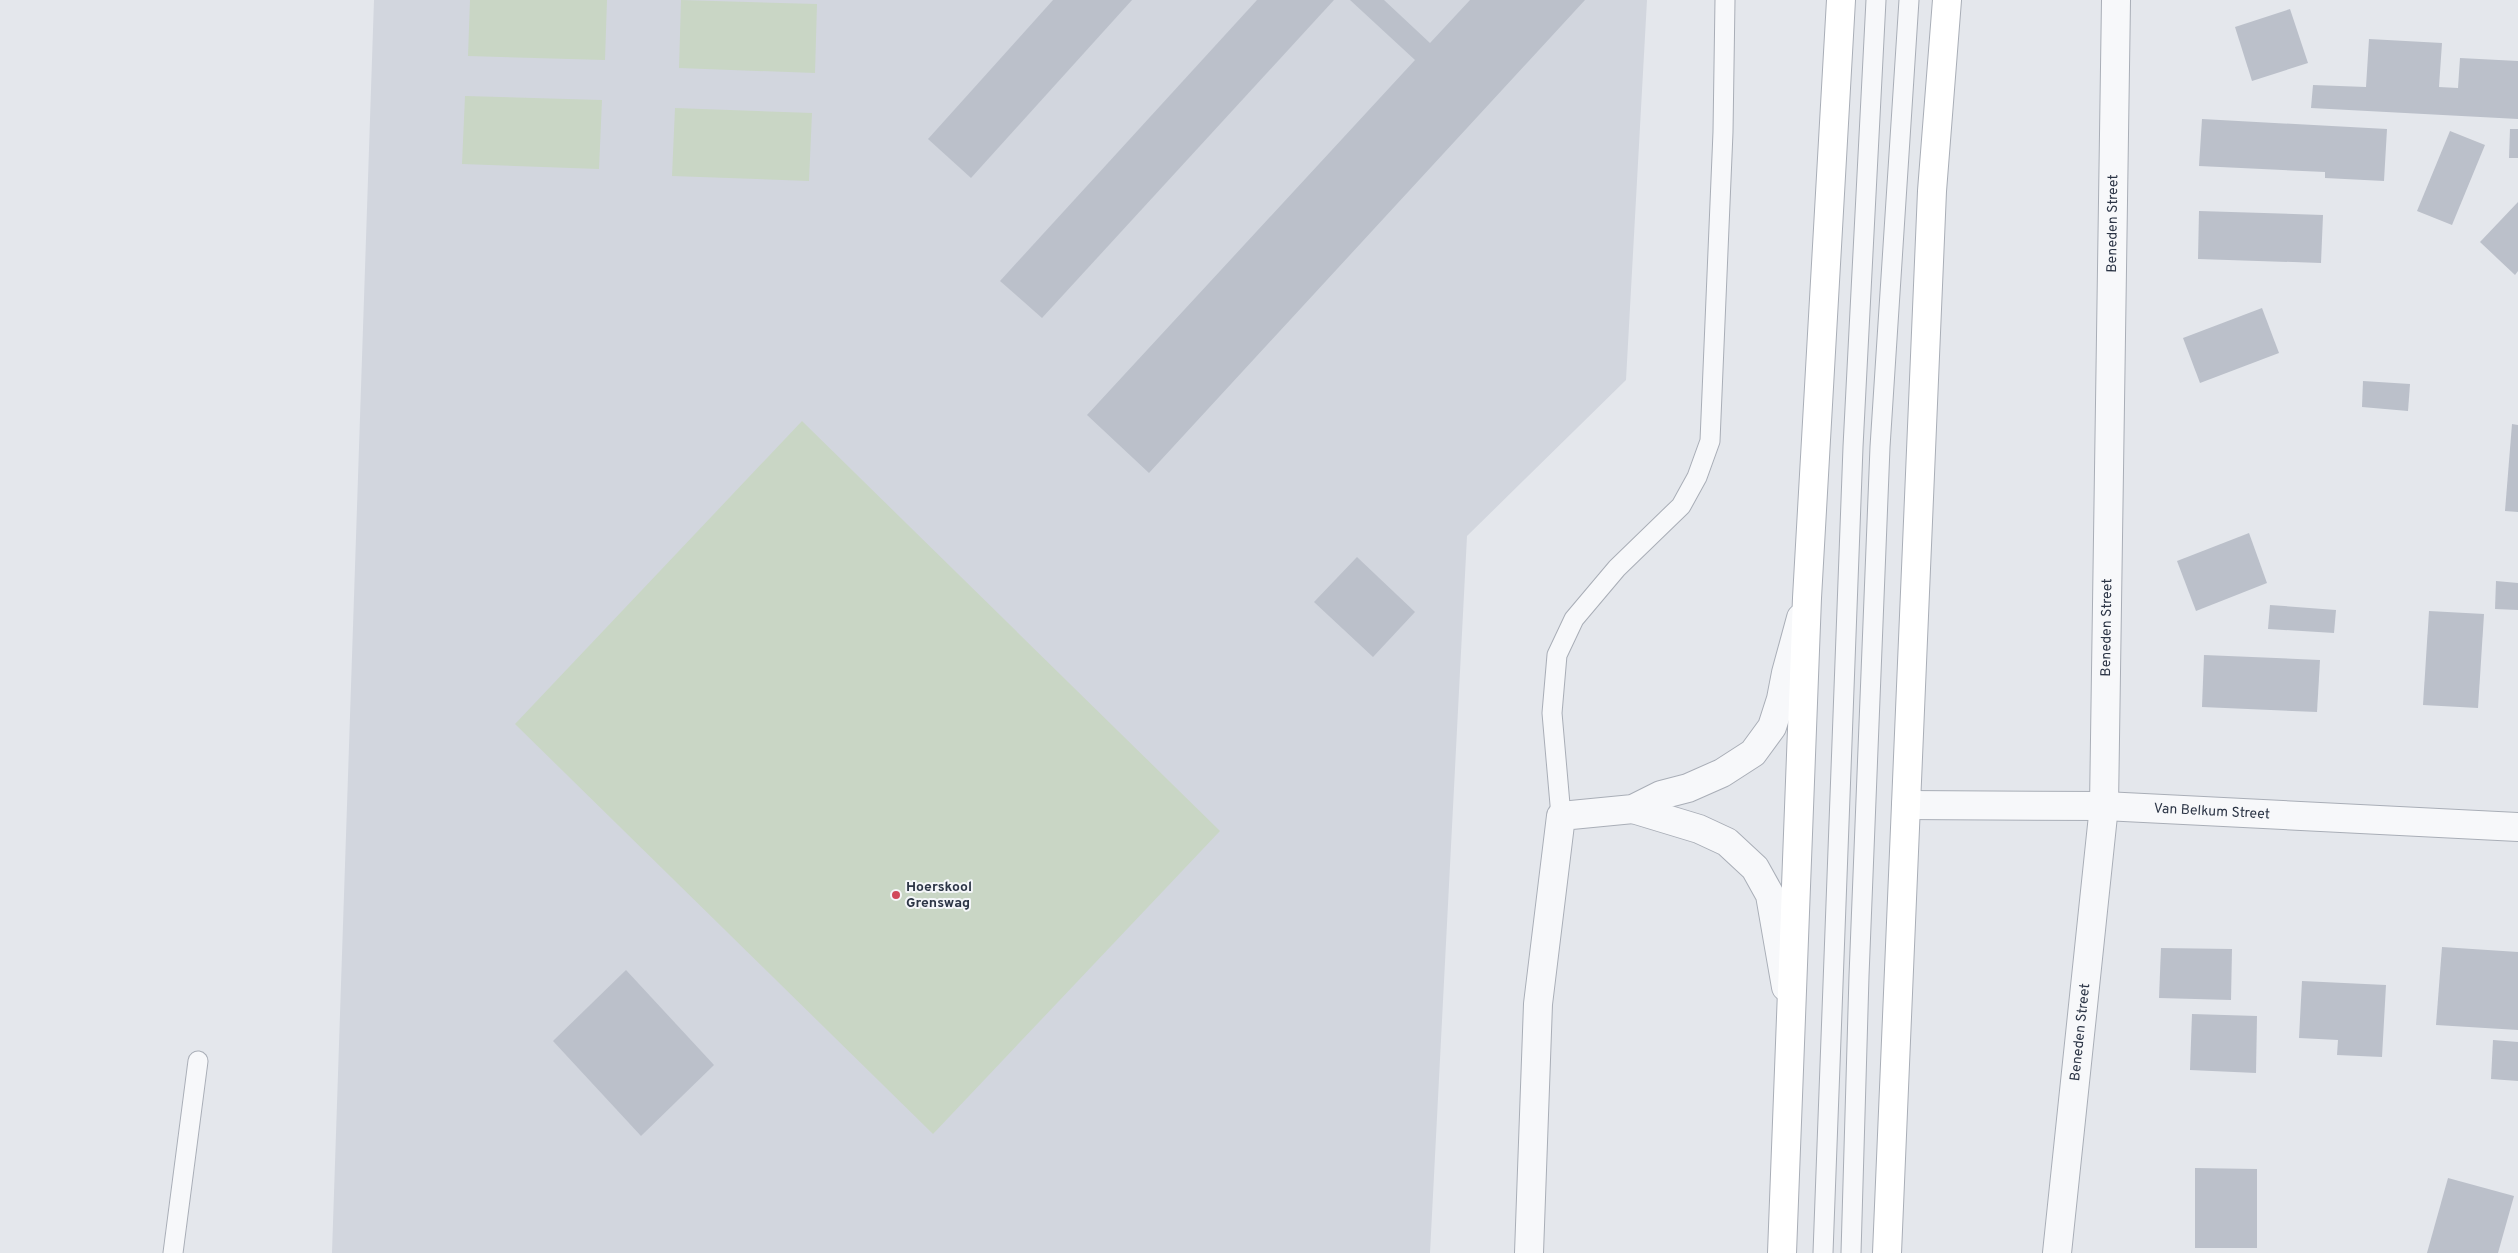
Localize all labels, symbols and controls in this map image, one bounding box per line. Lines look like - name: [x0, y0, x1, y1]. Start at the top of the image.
- street label: Beneden Street: [2103, 174, 2122, 273]
- street label: Beneden Street: [2097, 578, 2116, 677]
- street label: Van Belkum Street: [2153, 800, 2270, 823]
- place label: Hoerskool Grenswag: [906, 879, 972, 912]
- marker: Hoerskool Grenswag: [890, 889, 902, 901]
- street label: Beneden Street: [2067, 982, 2094, 1082]

